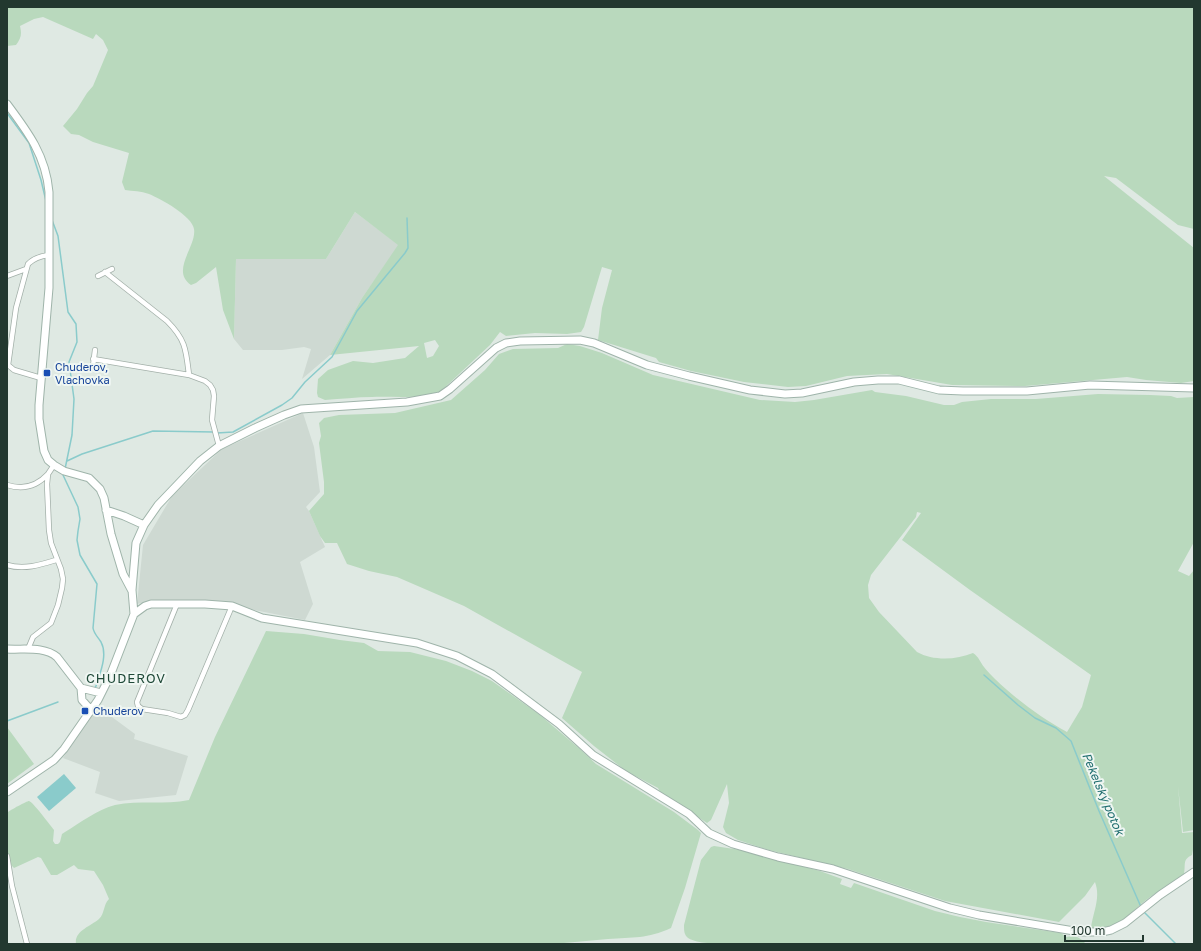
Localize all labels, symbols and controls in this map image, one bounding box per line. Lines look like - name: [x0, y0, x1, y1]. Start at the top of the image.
- place label: Chuderov, Vlachovka: [55, 360, 110, 386]
- marker: Chuderov, Vlachovka: [42, 368, 52, 378]
- district label: CHUDEROV: [86, 670, 166, 686]
- place label: Chuderov: [93, 704, 144, 717]
- marker: Chuderov: [80, 706, 90, 716]
- water label: Pekelský potok: [1079, 750, 1128, 839]
- scale bar: [1065, 917, 1143, 943]
- text: 100 m: [1071, 923, 1105, 938]

